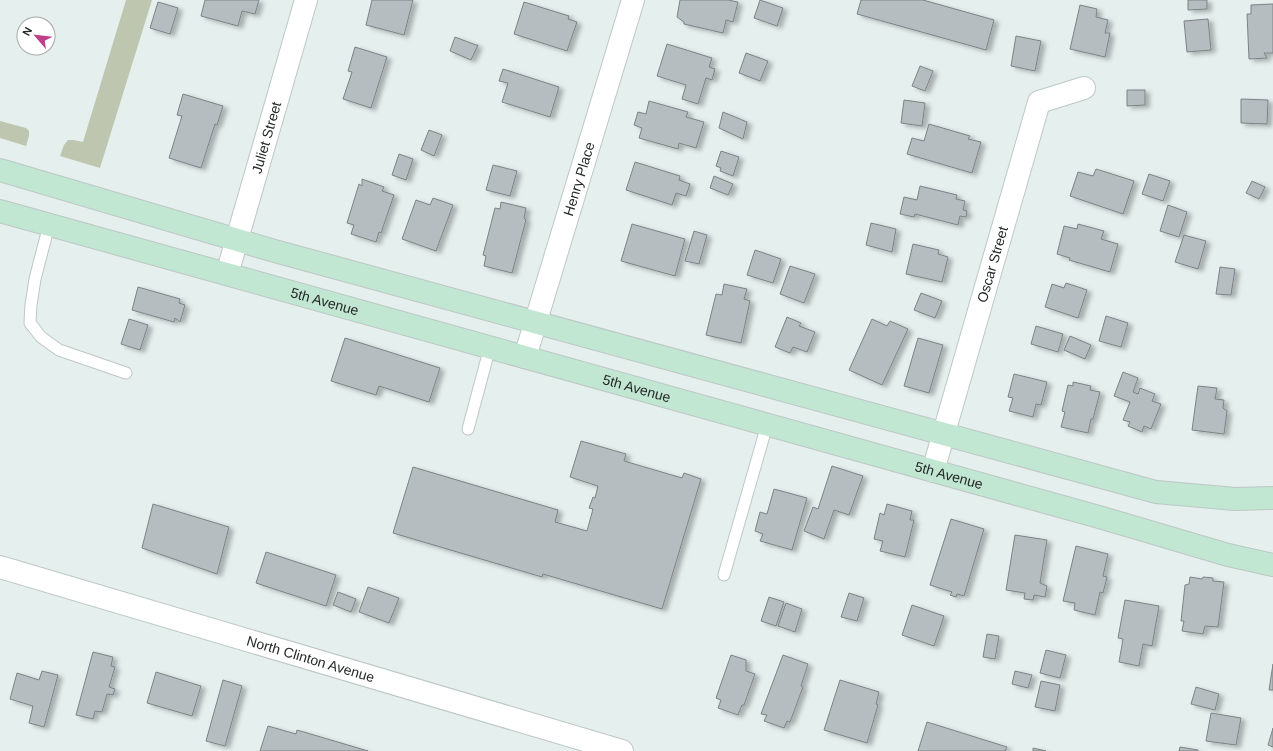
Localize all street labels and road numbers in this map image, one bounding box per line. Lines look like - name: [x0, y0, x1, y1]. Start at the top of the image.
- street label: Juliet Street: [248, 100, 284, 175]
- street label: Henry Place: [560, 140, 598, 218]
- street label: Oscar Street: [974, 224, 1011, 304]
- street label: 5th Avenue: [289, 284, 361, 319]
- street label: 5th Avenue: [601, 371, 673, 405]
- street label: 5th Avenue: [913, 458, 985, 492]
- street label: North Clinton Avenue: [245, 632, 377, 685]

